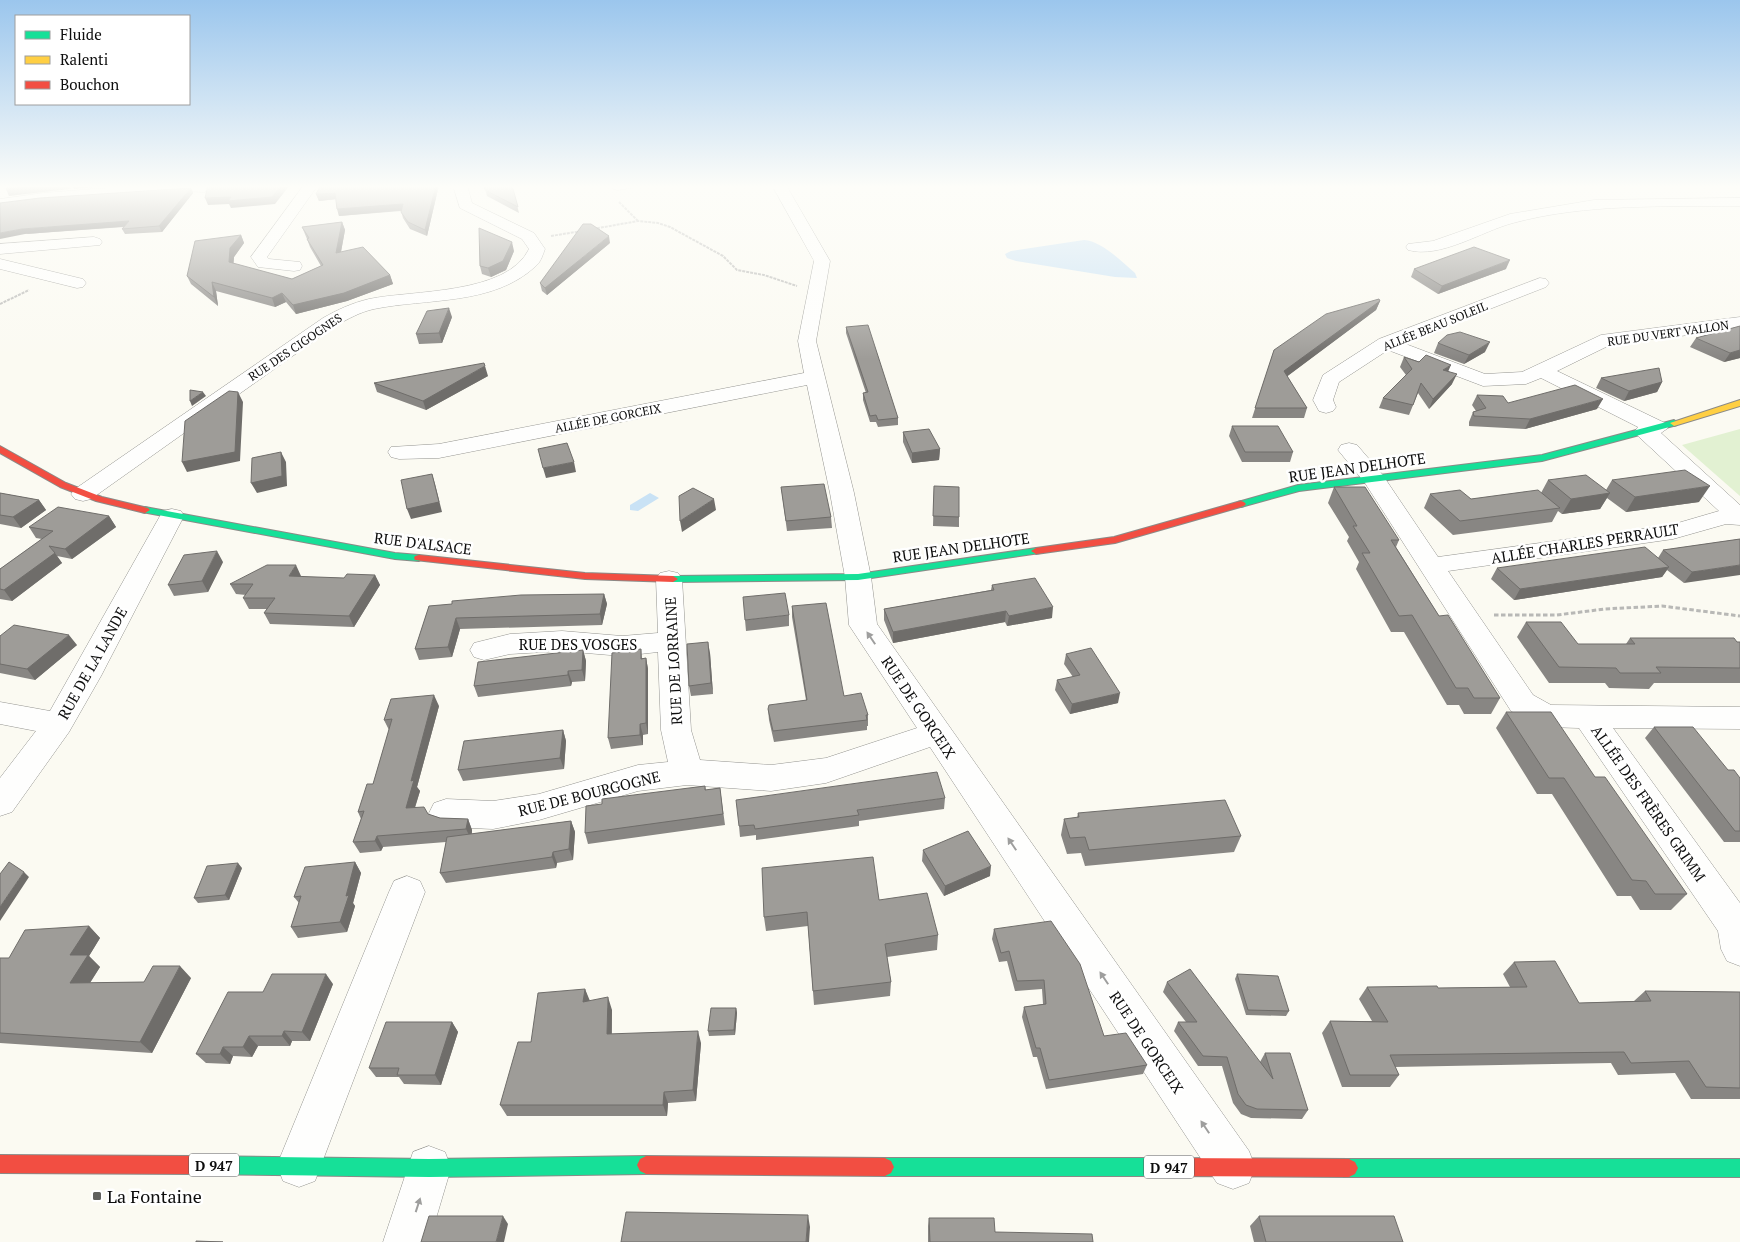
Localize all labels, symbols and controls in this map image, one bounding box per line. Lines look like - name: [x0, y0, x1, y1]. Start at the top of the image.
- legend: [15, 15, 190, 105]
- text: Fluide: [60, 24, 102, 44]
- text: Ralenti: [60, 49, 108, 69]
- text: Bouchon: [60, 74, 119, 94]
- street label: ALLÉE BEAU SOLEIL: [1380, 298, 1490, 354]
- street label: RUE DES CIGOGNES: [245, 310, 345, 384]
- street label: RUE DU VERT VALLON: [1606, 317, 1730, 349]
- street label: ALLÉE DE GORCEIX: [554, 400, 662, 436]
- street label: RUE JEAN DELHOTE: [1287, 447, 1427, 487]
- street label: ALLÉE CHARLES PERRAULT: [1490, 518, 1680, 568]
- street label: RUE D'ALSACE: [373, 527, 473, 559]
- street label: RUE JEAN DELHOTE: [891, 527, 1031, 567]
- street label: RUE DE LORRAINE: [660, 596, 686, 726]
- street label: RUE DE LA LANDE: [53, 603, 131, 723]
- one-way arrow: [866, 631, 876, 644]
- street label: RUE DES VOSGES: [519, 634, 637, 654]
- street label: RUE DE GORCEIX: [877, 652, 961, 762]
- street label: ALLÉE DES FRÈRES GRIMM: [1587, 721, 1711, 885]
- street label: RUE DE BOURGOGNE: [516, 766, 662, 820]
- one-way arrow: [1007, 837, 1017, 851]
- one-way arrow: [1099, 972, 1109, 985]
- street label: RUE DE GORCEIX: [1105, 987, 1189, 1097]
- one-way arrow: [1200, 1120, 1210, 1134]
- road number: D 947: [189, 1154, 239, 1176]
- road number: D 947: [1144, 1156, 1194, 1178]
- place label: La Fontaine: [107, 1184, 202, 1208]
- marker: La Fontaine: [91, 1190, 103, 1202]
- one-way arrow: [414, 1197, 422, 1212]

